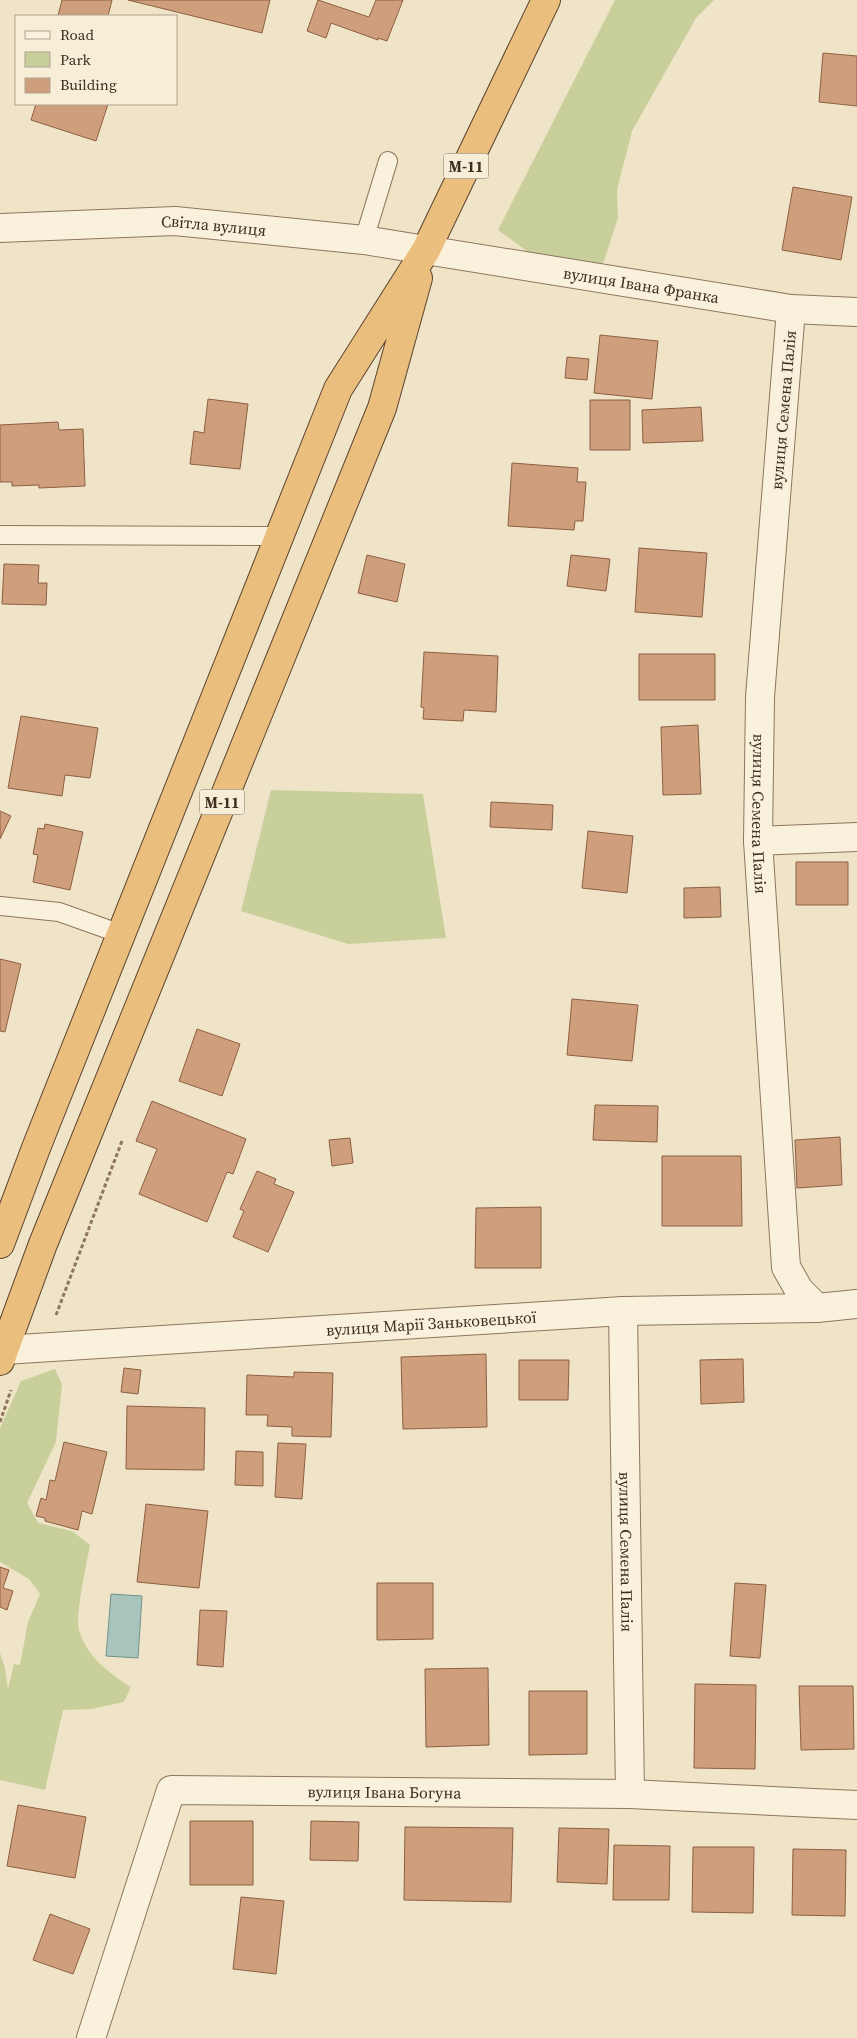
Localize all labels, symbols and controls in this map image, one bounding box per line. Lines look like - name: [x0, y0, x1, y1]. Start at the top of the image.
- legend: [15, 15, 178, 105]
- text: Road: [60, 24, 94, 45]
- text: Park: [60, 49, 92, 70]
- text: Building: [60, 74, 117, 95]
- road number: М-11: [444, 154, 488, 178]
- street label: Світла вулиця: [161, 210, 267, 241]
- street label: вулиця Івана Франка: [562, 261, 722, 308]
- street label: вулиця Семена Палія: [765, 329, 801, 491]
- street label: вулиця Семена Палія: [747, 733, 772, 895]
- road number: М-11: [200, 790, 244, 814]
- street label: вулиця Марії Заньковецької: [325, 1305, 537, 1341]
- street label: вулиця Семена Палія: [614, 1472, 639, 1632]
- street label: вулиця Івана Богуна: [307, 1780, 462, 1804]

